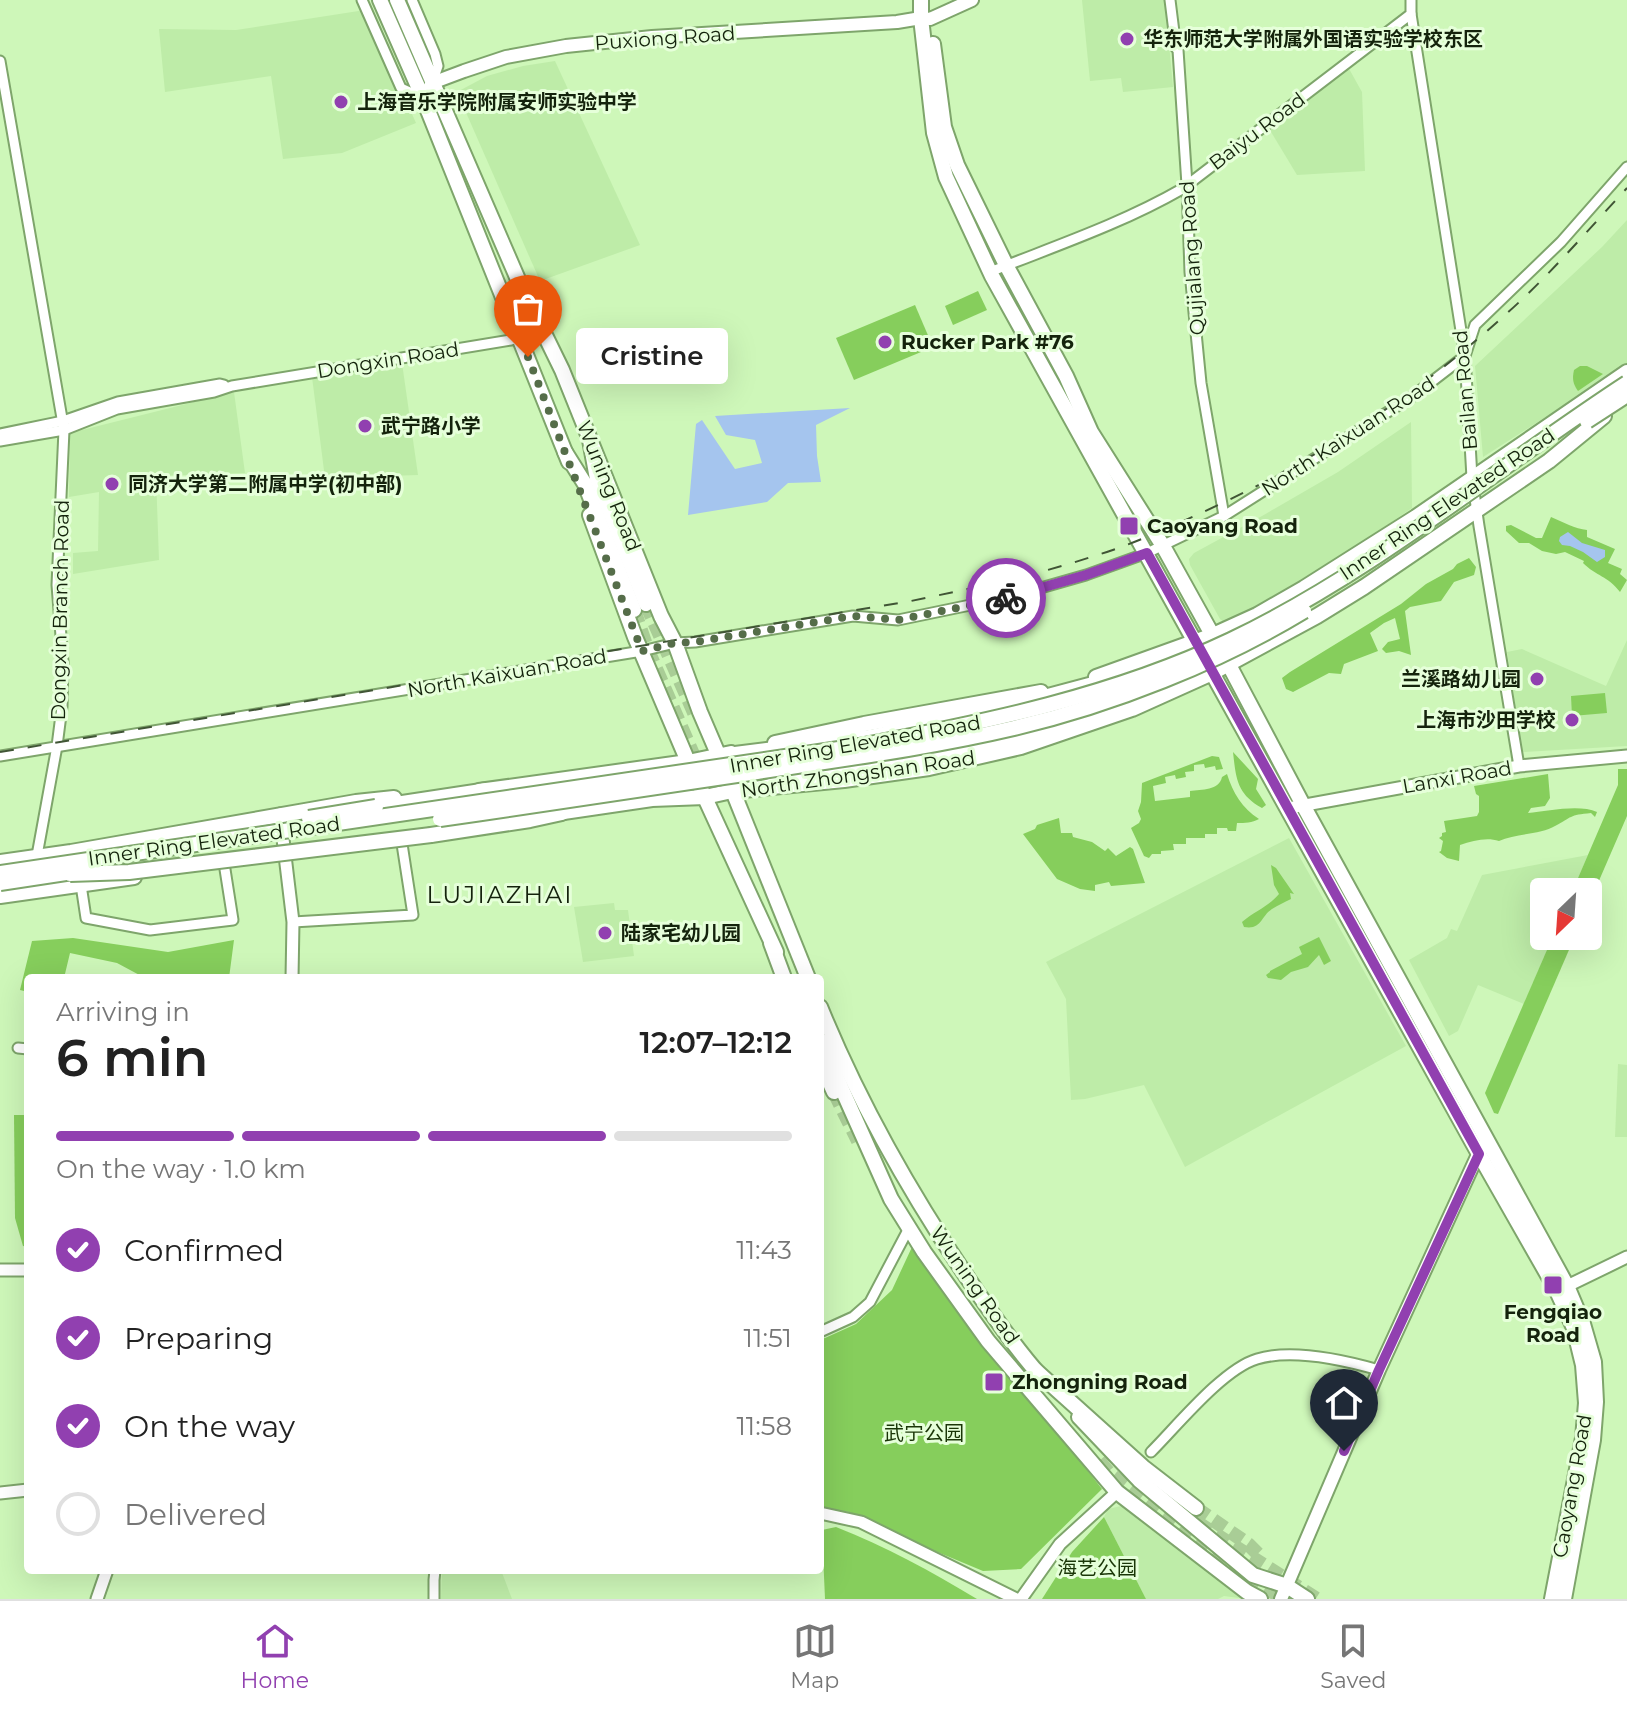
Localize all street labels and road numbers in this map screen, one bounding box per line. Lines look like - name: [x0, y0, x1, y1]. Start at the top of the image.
- street label: Puxiong Road: [594, 21, 736, 55]
- street label: Baiyu Road: [1204, 87, 1310, 175]
- street label: Qujialang Road: [1175, 180, 1209, 336]
- street label: Bailan Road: [1448, 329, 1482, 451]
- street label: Dongxin Road: [315, 337, 461, 383]
- street label: North Kaixuan Road: [1257, 371, 1439, 501]
- street label: Wuning Road: [572, 417, 646, 555]
- street label: Inner Ring Elevated Road: [1335, 423, 1559, 585]
- street label: Dongxin Branch Road: [46, 499, 74, 721]
- street label: North Kaixuan Road: [405, 644, 609, 702]
- street label: Inner Ring Elevated Road: [728, 710, 982, 778]
- street label: North Zhongshan Road: [739, 746, 977, 802]
- street label: Lanxi Road: [1400, 756, 1514, 798]
- street label: Inner Ring Elevated Road: [86, 811, 342, 871]
- street label: Wuning Road: [925, 1221, 1025, 1349]
- street label: Caoyang Road: [1548, 1412, 1596, 1560]

